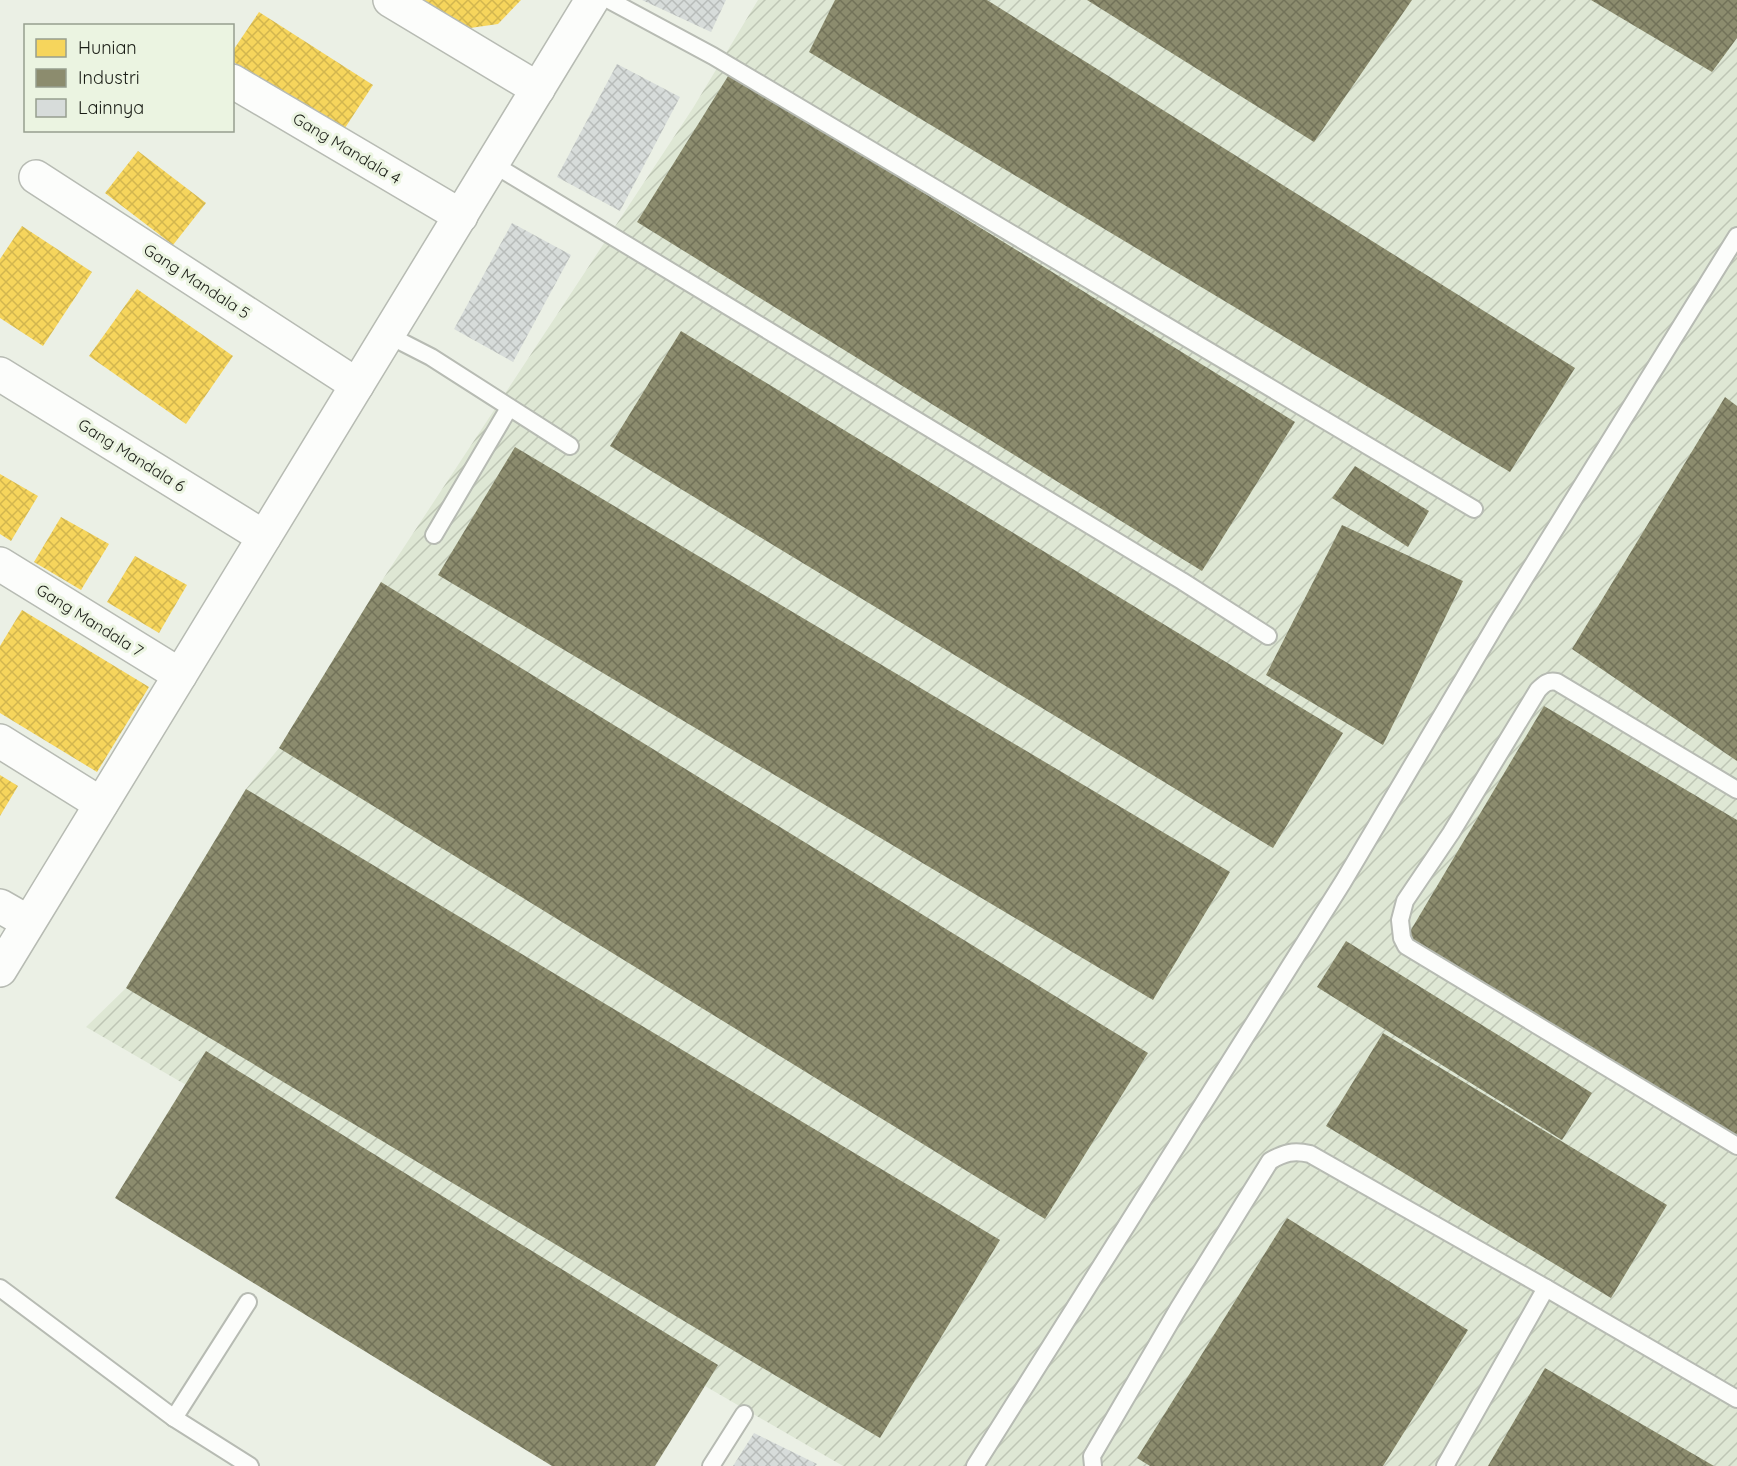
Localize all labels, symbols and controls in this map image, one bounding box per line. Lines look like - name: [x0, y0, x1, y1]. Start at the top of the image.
- legend: [24, 24, 234, 132]
- text: Hunian: [78, 36, 137, 59]
- text: Industri: [78, 66, 140, 89]
- text: Lainnya: [78, 96, 144, 119]
- street label: Gang Mandala 4: [289, 108, 405, 188]
- street label: Gang Mandala 5: [140, 239, 254, 323]
- street label: Gang Mandala 6: [75, 414, 190, 496]
- street label: Gang Mandala 7: [33, 579, 147, 661]

